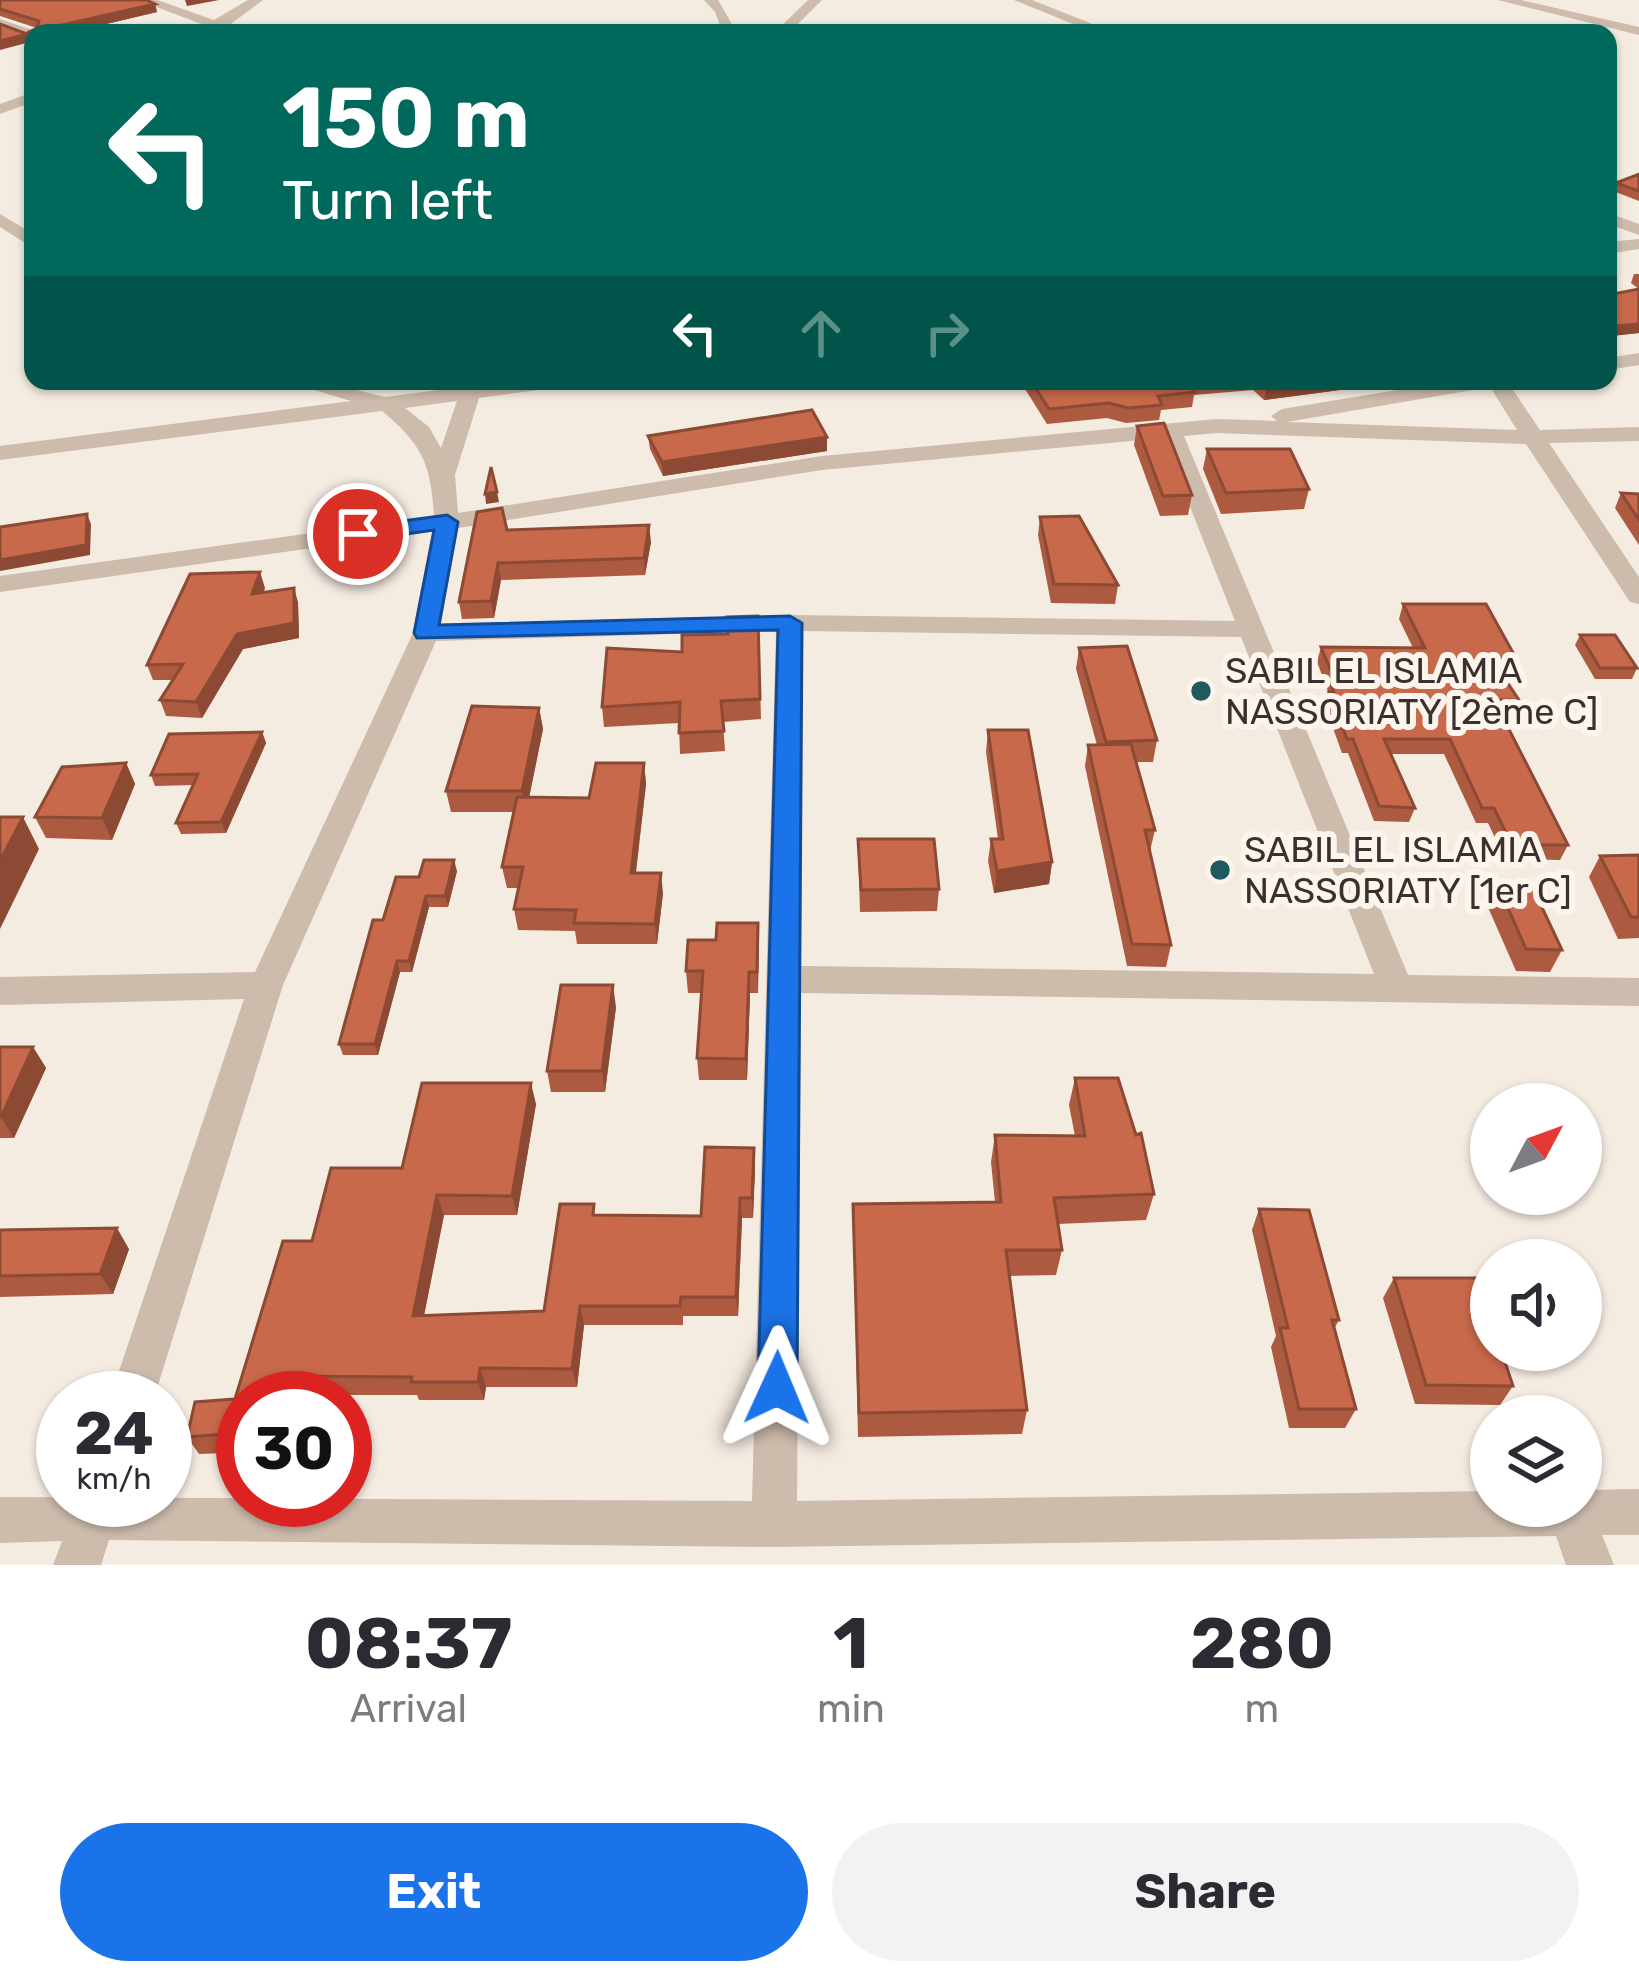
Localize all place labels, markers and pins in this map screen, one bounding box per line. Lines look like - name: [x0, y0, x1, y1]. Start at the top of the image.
- pin: [307, 483, 409, 585]
- place label: SABIL EL ISLAMIA NASSORIATY [2ème C]: [1225, 649, 1598, 733]
- marker: SABIL EL ISLAMIA NASSORIATY [2ème C]: [1188, 678, 1214, 704]
- place label: SABIL EL ISLAMIA NASSORIATY [1er C]: [1244, 828, 1572, 912]
- marker: SABIL EL ISLAMIA NASSORIATY [1er C]: [1207, 857, 1233, 883]

